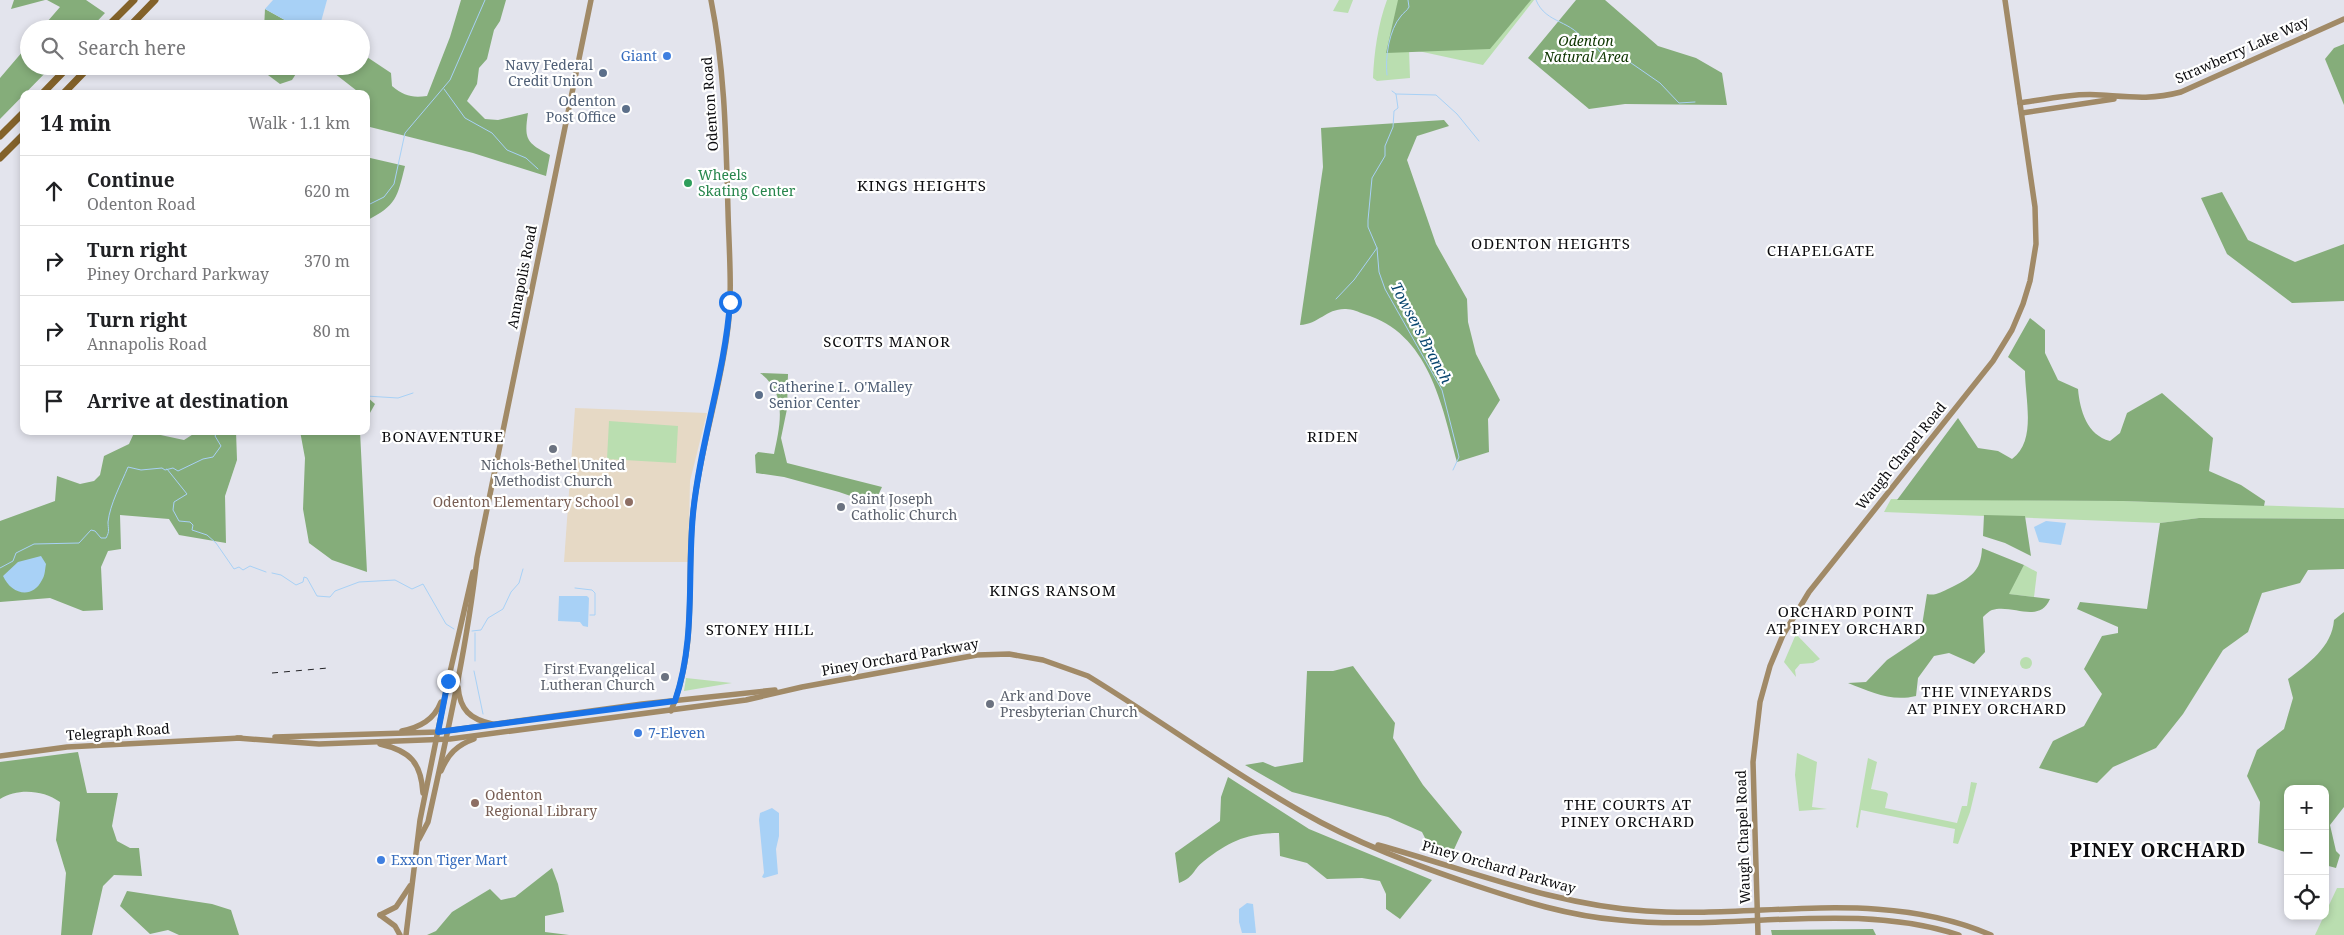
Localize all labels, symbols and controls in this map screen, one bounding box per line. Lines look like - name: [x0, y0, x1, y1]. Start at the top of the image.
- street label: Strawberry Lake Way: [2172, 11, 2312, 88]
- search box: [20, 20, 370, 75]
- park label: Odenton Natural Area: [1542, 31, 1630, 66]
- icon: search: [38, 34, 66, 62]
- text: Search here: [78, 35, 186, 61]
- place label: Giant: [621, 46, 657, 65]
- marker: Giant: [661, 50, 673, 62]
- place label: Navy Federal Credit Union: [505, 55, 594, 90]
- street label: Odenton Road: [697, 56, 722, 152]
- marker: Navy Federal Credit Union: [597, 67, 609, 79]
- place label: Odenton Post Office: [546, 91, 616, 126]
- marker: Odenton Post Office: [620, 103, 632, 115]
- text: 14 min: [40, 109, 111, 137]
- text: Walk · 1.1 km: [248, 112, 350, 134]
- place label: Wheels Skating Center: [698, 165, 796, 200]
- text: Continue: [87, 167, 175, 193]
- district label: KINGS HEIGHTS: [857, 175, 987, 195]
- icon: ahead: [40, 177, 68, 205]
- marker: Wheels Skating Center: [682, 177, 694, 189]
- text: 620 m: [304, 180, 350, 202]
- text: Odenton Road: [87, 193, 195, 215]
- street label: Annapolis Road: [502, 223, 541, 330]
- district label: ODENTON HEIGHTS: [1471, 233, 1631, 253]
- text: Turn right: [87, 237, 187, 263]
- district label: CHAPELGATE: [1767, 240, 1875, 260]
- icon: right: [40, 247, 68, 275]
- text: 370 m: [304, 250, 350, 272]
- text: Piney Orchard Parkway: [87, 263, 269, 285]
- water label: Towsers Branch: [1387, 278, 1457, 387]
- route start: [719, 291, 742, 314]
- text: Turn right: [87, 307, 187, 333]
- icon: right: [40, 317, 68, 345]
- text: 80 m: [313, 320, 350, 342]
- district label: SCOTTS MANOR: [823, 331, 951, 351]
- text: Annapolis Road: [87, 333, 207, 355]
- place label: Catherine L. O'Malley Senior Center: [769, 377, 913, 412]
- icon: arrive: [40, 387, 68, 415]
- text: Arrive at destination: [87, 388, 289, 414]
- marker: Catherine L. O'Malley Senior Center: [753, 389, 765, 401]
- street label: Waugh Chapel Road: [1851, 397, 1950, 514]
- district label: BONAVENTURE: [382, 426, 504, 446]
- district label: RIDEN: [1307, 426, 1359, 446]
- marker: Nichols-Bethel United Methodist Church: [547, 443, 559, 455]
- place label: Nichols-Bethel United Methodist Church: [481, 455, 626, 490]
- place label: Saint Joseph Catholic Church: [851, 489, 958, 524]
- place label: Odenton Elementary School: [433, 492, 620, 511]
- marker: Odenton Elementary School: [623, 496, 635, 508]
- marker: Saint Joseph Catholic Church: [835, 501, 847, 513]
- district label: KINGS RANSOM: [989, 580, 1117, 600]
- district label: ORCHARD POINT AT PINEY ORCHARD: [1766, 601, 1926, 638]
- district label: STONEY HILL: [706, 619, 814, 639]
- street label: Piney Orchard Parkway: [820, 633, 980, 680]
- place label: First Evangelical Lutheran Church: [540, 659, 656, 694]
- route end: [437, 670, 460, 693]
- marker: First Evangelical Lutheran Church: [659, 671, 671, 683]
- district label: THE VINEYARDS AT PINEY ORCHARD: [1907, 681, 2067, 718]
- place label: Ark and Dove Presbyterian Church: [1000, 686, 1138, 721]
- marker: Ark and Dove Presbyterian Church: [984, 698, 996, 710]
- street label: Telegraph Road: [66, 718, 171, 745]
- place label: 7-Eleven: [648, 723, 705, 742]
- marker: 7-Eleven: [632, 727, 644, 739]
- street label: Waugh Chapel Road: [1731, 769, 1754, 904]
- place label: Odenton Regional Library: [485, 785, 597, 820]
- map controls: [2284, 785, 2329, 920]
- button: +: [2284, 785, 2329, 830]
- district label: THE COURTS AT PINEY ORCHARD: [1561, 794, 1695, 831]
- marker: Odenton Regional Library: [469, 797, 481, 809]
- button: −: [2284, 830, 2329, 875]
- street label: Piney Orchard Parkway: [1420, 835, 1578, 898]
- district label: PINEY ORCHARD: [2070, 837, 2246, 863]
- place label: Exxon Tiger Mart: [391, 850, 508, 869]
- marker: Exxon Tiger Mart: [375, 854, 387, 866]
- button: locate: [2284, 875, 2329, 920]

